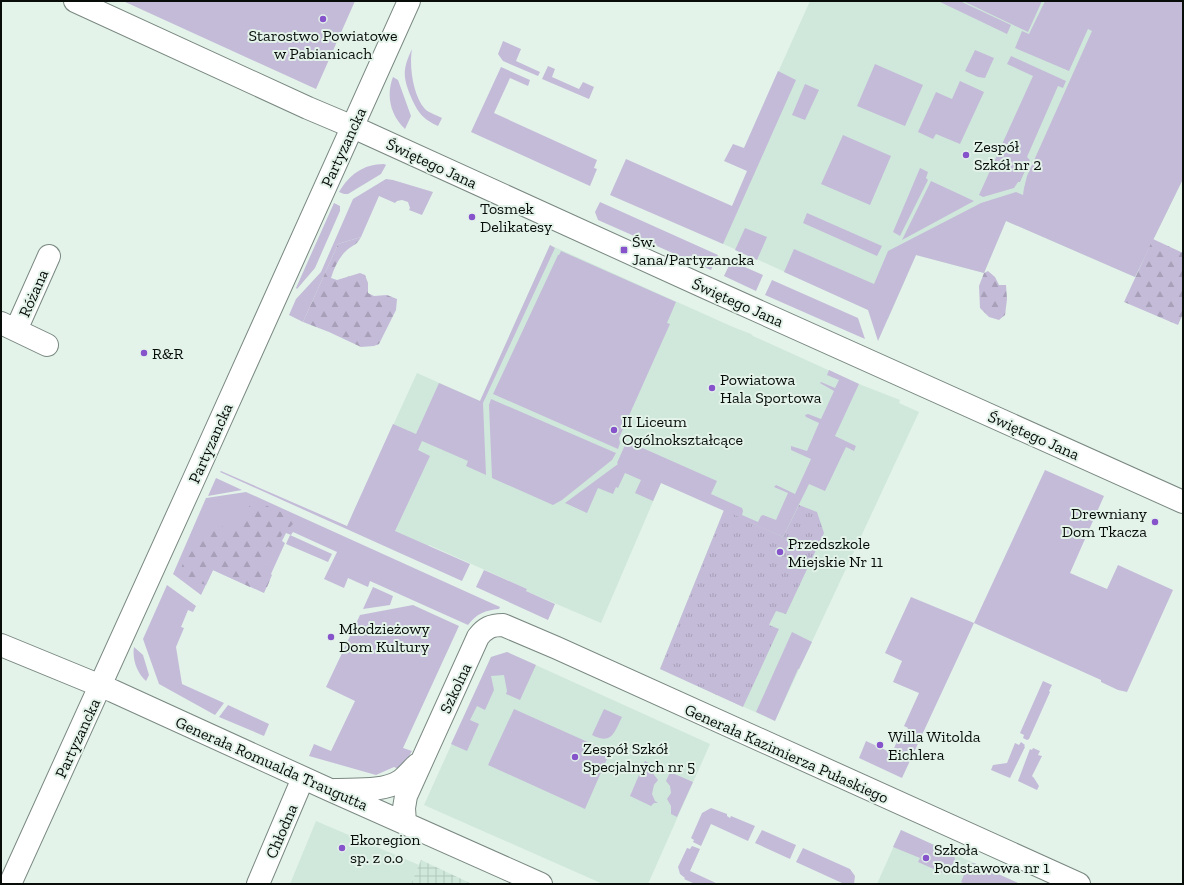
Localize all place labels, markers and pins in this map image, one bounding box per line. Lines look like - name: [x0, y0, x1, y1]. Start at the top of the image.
- marker: Starostwo Powiatowe w Pabianicach: [318, 14, 328, 24]
- place label: Starostwo Powiatowe w Pabianicach: [249, 26, 397, 63]
- place label: Zespół Szkół nr 2: [974, 137, 1042, 174]
- marker: Zespół Szkół nr 2: [961, 150, 971, 160]
- place label: Tosmek Delikatesy: [480, 199, 553, 236]
- marker: Tosmek Delikatesy: [467, 212, 477, 222]
- place label: Św. Jana/Partyzancka: [632, 232, 755, 269]
- marker: Św. Jana/Partyzancka: [619, 245, 629, 255]
- place label: R&R: [152, 344, 184, 363]
- marker: R&R: [139, 348, 149, 358]
- place label: Powiatowa Hala Sportowa: [720, 370, 822, 407]
- marker: Powiatowa Hala Sportowa: [707, 383, 717, 393]
- place label: II Liceum Ogólnokształcące: [622, 412, 743, 449]
- marker: II Liceum Ogólnokształcące: [609, 425, 619, 435]
- place label: Drewniany Dom Tkacza: [1062, 504, 1148, 541]
- marker: Drewniany Dom Tkacza: [1150, 517, 1160, 527]
- place label: Przedszkole Miejskie Nr 11: [788, 534, 883, 571]
- marker: Przedszkole Miejskie Nr 11: [775, 547, 785, 557]
- place label: Młodzieżowy Dom Kultury: [339, 619, 431, 656]
- marker: Młodzieżowy Dom Kultury: [326, 632, 336, 642]
- place label: Willa Witolda Eichlera: [888, 727, 981, 764]
- place label: Zespół Szkół Specjalnych nr 5: [583, 739, 695, 776]
- marker: Willa Witolda Eichlera: [875, 740, 885, 750]
- marker: Zespół Szkół Specjalnych nr 5: [570, 752, 580, 762]
- place label: Ekoregion sp. z o.o: [350, 830, 421, 867]
- place label: Szkoła Podstawowa nr 1: [934, 840, 1049, 877]
- marker: Ekoregion sp. z o.o: [337, 843, 347, 853]
- marker: Szkoła Podstawowa nr 1: [921, 853, 931, 863]

